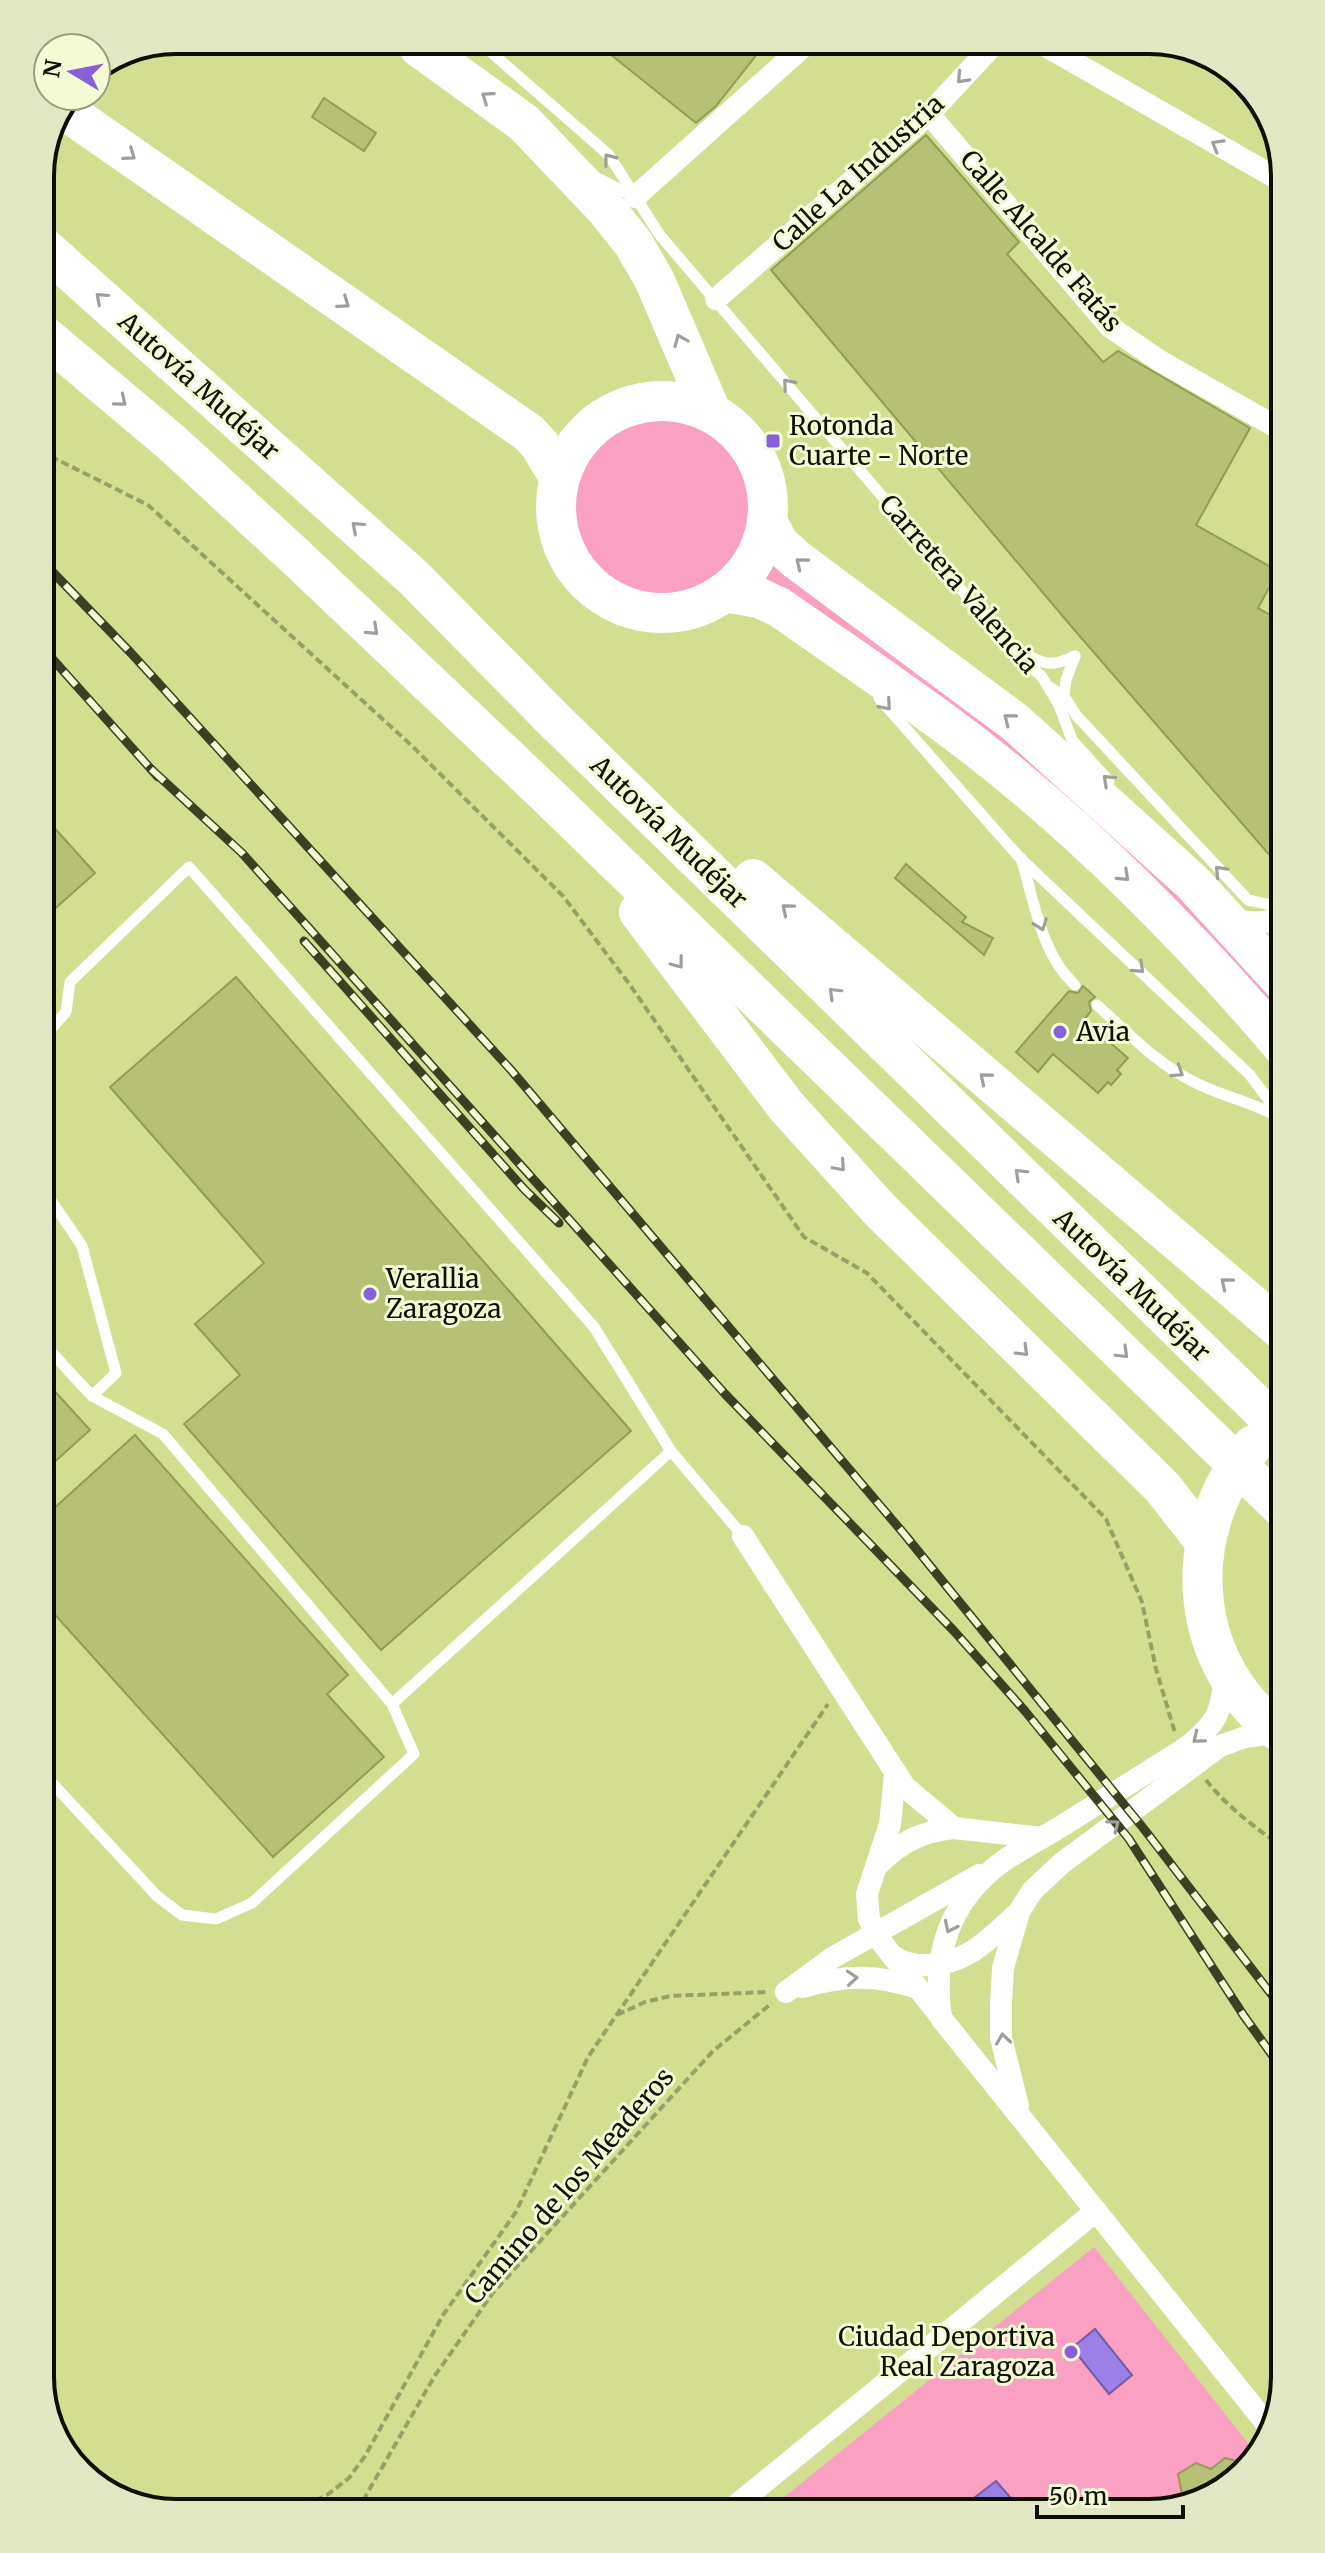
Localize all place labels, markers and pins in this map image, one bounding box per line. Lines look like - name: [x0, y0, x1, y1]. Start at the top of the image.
- place label: Rotonda Cuarte - Norte: [789, 409, 968, 472]
- marker: Rotonda Cuarte - Norte: [764, 432, 782, 450]
- place label: Avia: [1075, 1015, 1130, 1048]
- marker: Avia: [1051, 1023, 1069, 1041]
- place label: Verallia Zaragoza: [385, 1262, 502, 1325]
- marker: Verallia Zaragoza: [361, 1285, 379, 1303]
- place label: Ciudad Deportiva Real Zaragoza: [838, 2320, 1055, 2383]
- marker: Ciudad Deportiva Real Zaragoza: [1062, 2343, 1080, 2361]

